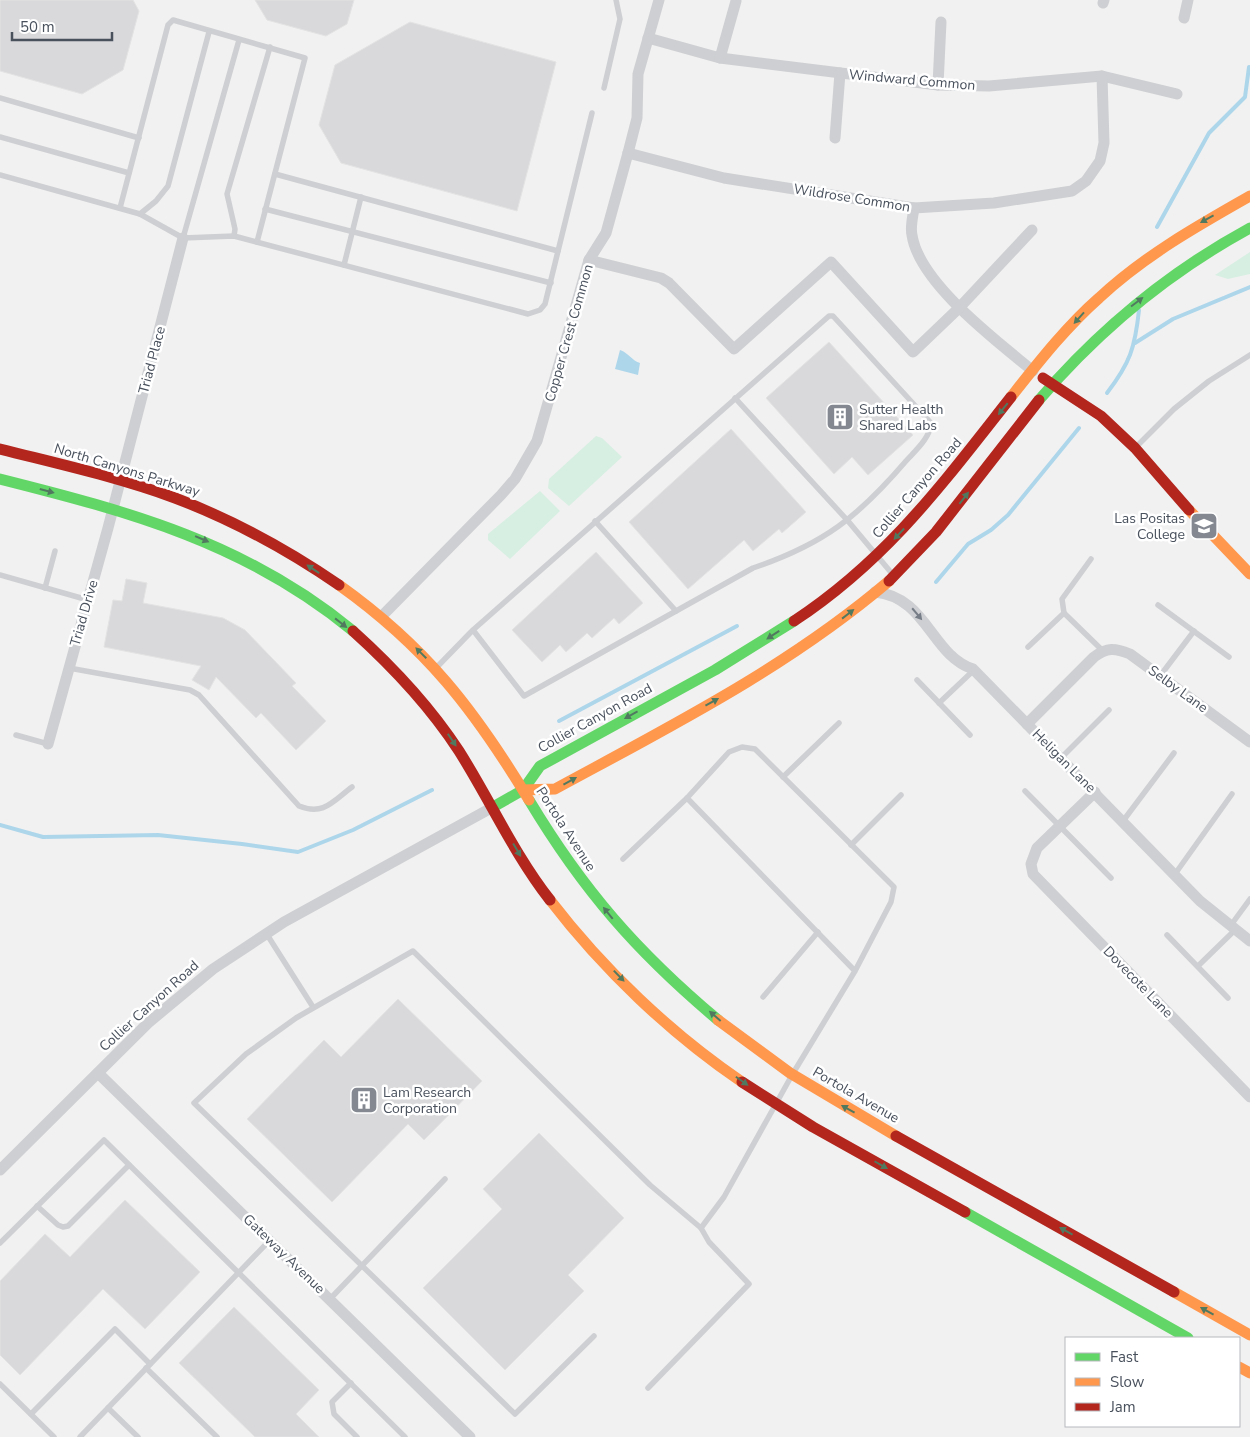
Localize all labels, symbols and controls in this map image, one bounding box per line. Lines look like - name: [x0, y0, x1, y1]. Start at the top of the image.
- scale bar: [12, 10, 112, 42]
- text: 50 m: [20, 17, 55, 37]
- street label: Windward Common: [848, 65, 976, 95]
- street label: Wildrose Common: [792, 179, 912, 217]
- one-way arrow: [1201, 215, 1214, 224]
- street label: Copper Crest Common: [540, 262, 598, 404]
- one-way arrow: [1130, 297, 1144, 307]
- one-way arrow: [1073, 312, 1085, 324]
- street label: Triad Place: [134, 324, 170, 396]
- place label: Sutter Health Shared Labs: [859, 400, 943, 435]
- building icon: Sutter Health Shared Labs: [825, 402, 855, 432]
- one-way arrow: [997, 402, 1008, 415]
- street label: Collier Canyon Road: [868, 434, 966, 542]
- street label: North Canyons Parkway: [52, 439, 203, 501]
- one-way arrow: [40, 487, 55, 495]
- one-way arrow: [959, 491, 969, 505]
- place label: Las Positas College: [1114, 509, 1185, 544]
- school or university icon: Las Positas College: [1189, 511, 1219, 541]
- one-way arrow: [893, 528, 905, 540]
- one-way arrow: [195, 536, 209, 544]
- one-way arrow: [306, 564, 319, 574]
- street label: Triad Drive: [65, 578, 103, 648]
- one-way arrow: [911, 607, 922, 620]
- one-way arrow: [841, 608, 854, 619]
- one-way arrow: [334, 618, 347, 629]
- one-way arrow: [766, 631, 779, 640]
- one-way arrow: [416, 647, 428, 659]
- street label: Selby Lane: [1144, 661, 1212, 717]
- street label: Collier Canyon Road: [535, 679, 655, 757]
- one-way arrow: [705, 697, 719, 706]
- one-way arrow: [624, 711, 638, 719]
- street label: Heligan Lane: [1028, 725, 1100, 797]
- one-way arrow: [447, 734, 457, 747]
- one-way arrow: [563, 777, 577, 785]
- street label: Portola Avenue: [532, 783, 600, 875]
- one-way arrow: [513, 843, 522, 856]
- one-way arrow: [602, 907, 613, 920]
- street label: Dovecote Lane: [1099, 942, 1177, 1022]
- street label: Collier Canyon Road: [95, 956, 203, 1056]
- one-way arrow: [613, 970, 625, 982]
- one-way arrow: [709, 1010, 721, 1022]
- street label: Portola Avenue: [809, 1062, 903, 1128]
- one-way arrow: [736, 1076, 749, 1086]
- place label: Lam Research Corporation: [383, 1083, 471, 1118]
- building icon: Lam Research Corporation: [349, 1085, 379, 1115]
- one-way arrow: [840, 1105, 855, 1113]
- one-way arrow: [875, 1160, 888, 1169]
- street label: Gateway Avenue: [239, 1210, 329, 1298]
- one-way arrow: [1059, 1227, 1072, 1236]
- one-way arrow: [1201, 1306, 1214, 1315]
- legend: [1065, 1337, 1240, 1427]
- text: Fast: [1110, 1347, 1139, 1367]
- text: Slow: [1110, 1372, 1145, 1392]
- text: Jam: [1109, 1397, 1136, 1417]

